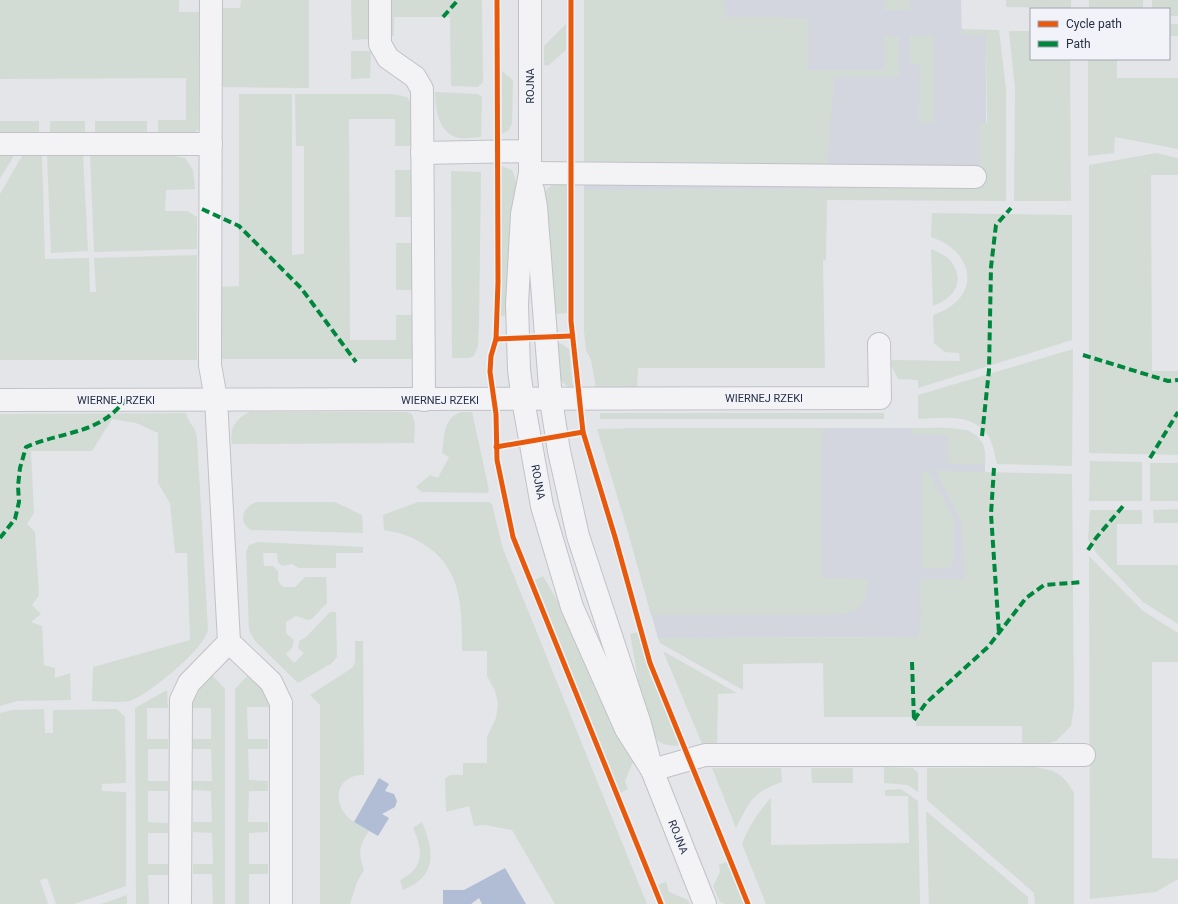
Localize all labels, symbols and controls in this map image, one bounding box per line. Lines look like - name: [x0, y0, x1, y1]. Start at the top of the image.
- legend: [1030, 8, 1170, 60]
- text: Cycle path: [1066, 17, 1122, 31]
- text: Path: [1066, 37, 1091, 51]
- street label: ROJNA: [524, 67, 537, 104]
- street label: WIERNEJ RZEKI: [725, 392, 803, 405]
- street label: WIERNEJ RZEKI: [77, 394, 155, 407]
- street label: WIERNEJ RZEKI: [401, 394, 479, 407]
- street label: ROJNA: [528, 463, 548, 501]
- street label: ROJNA: [665, 818, 691, 857]

